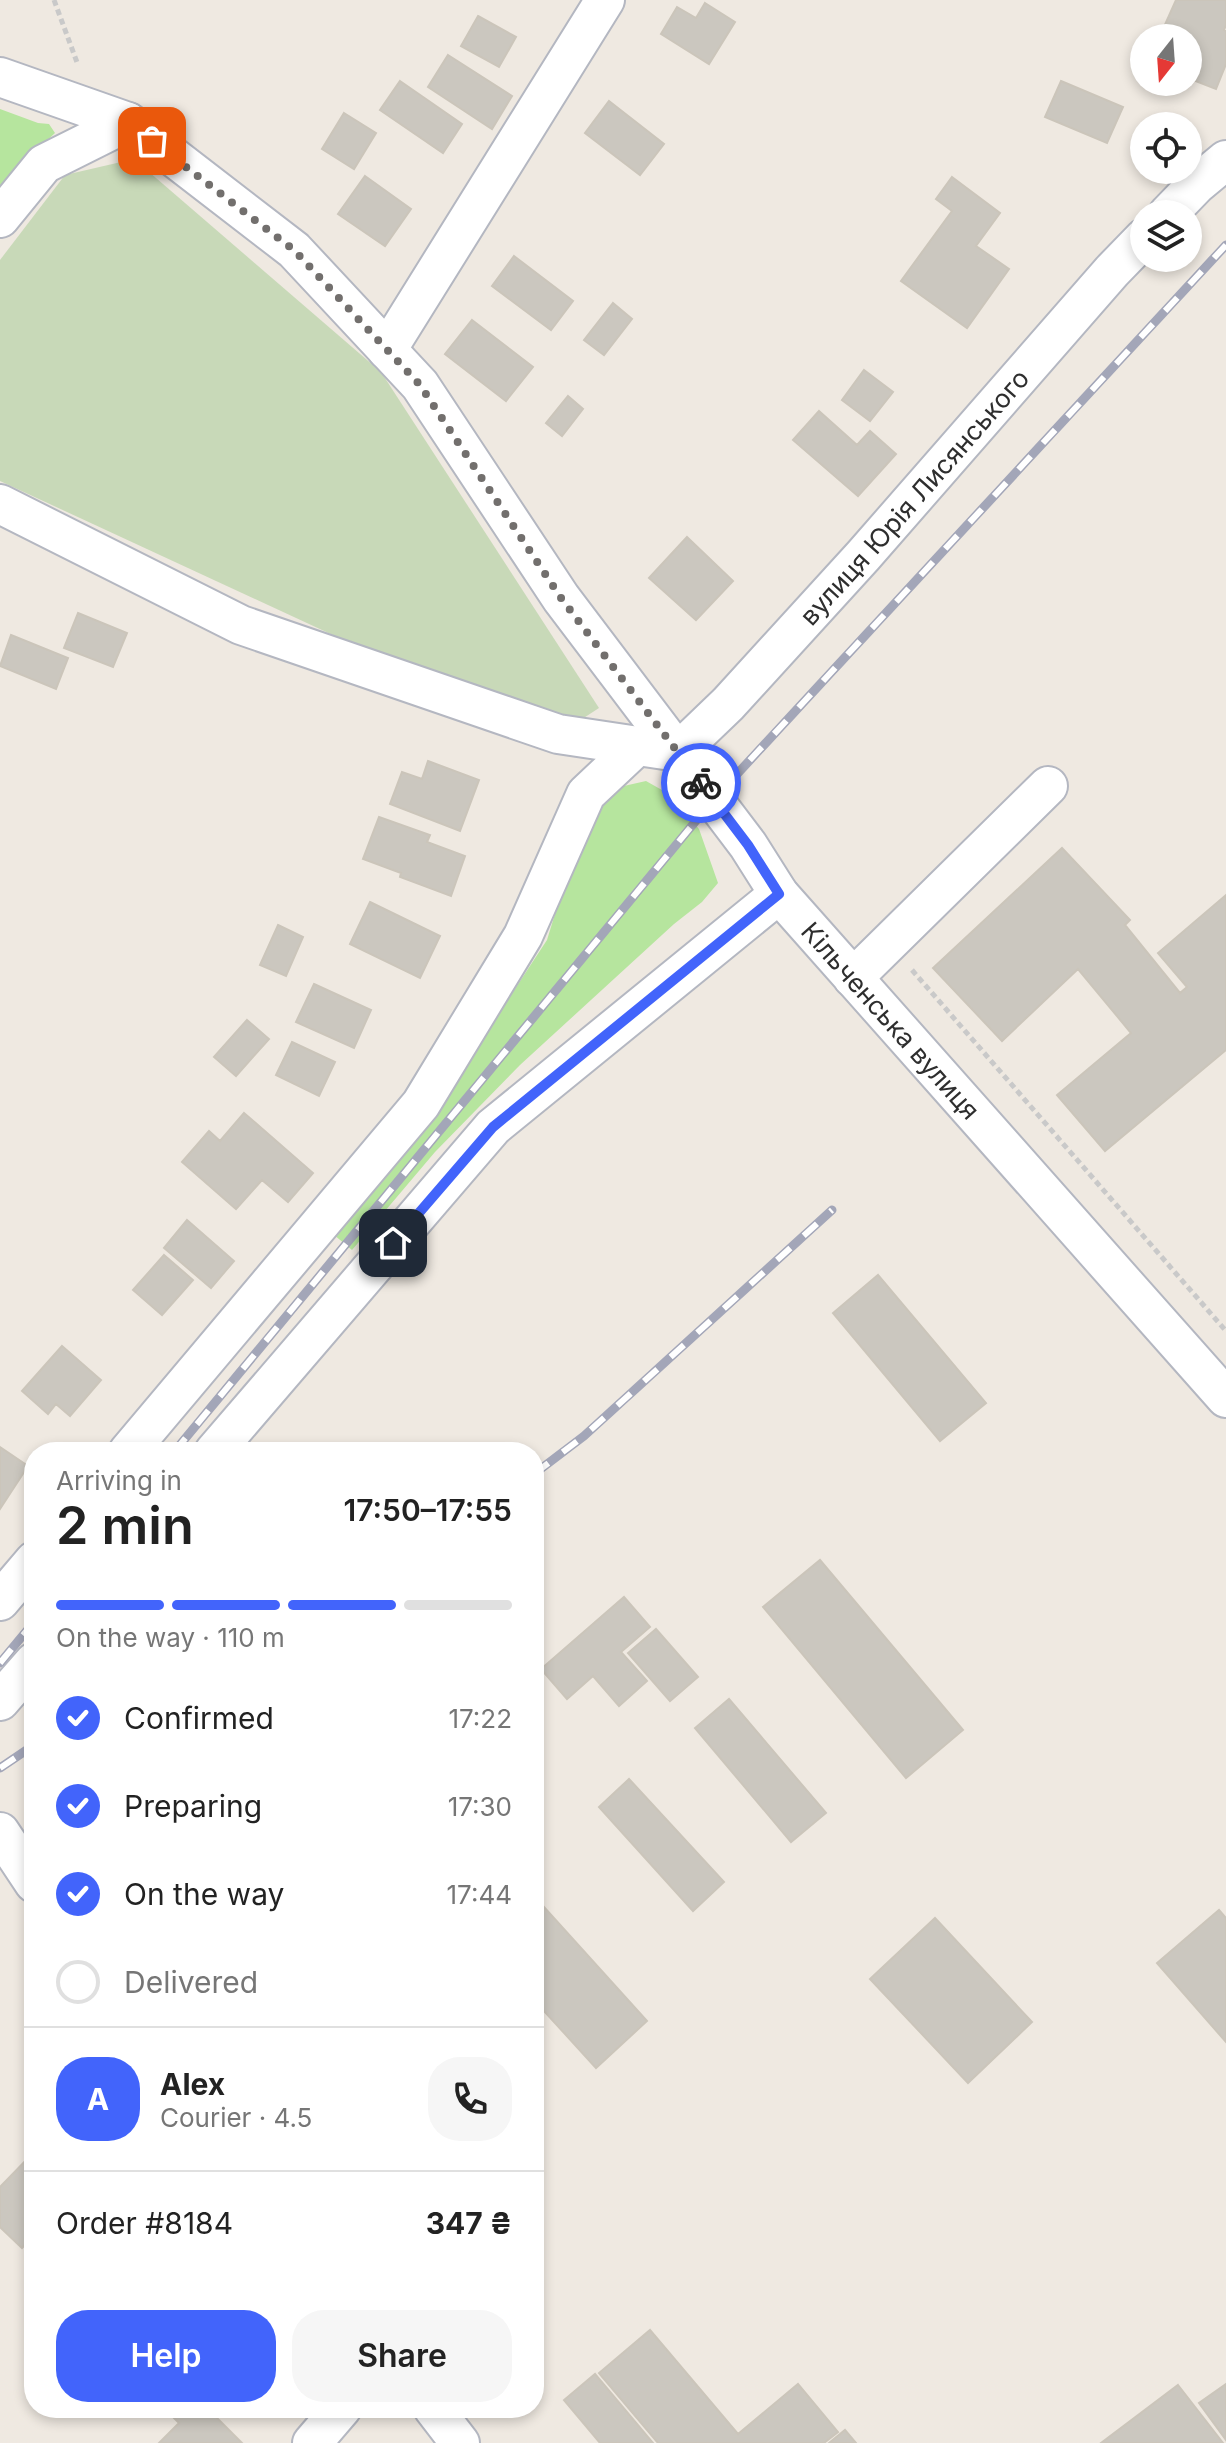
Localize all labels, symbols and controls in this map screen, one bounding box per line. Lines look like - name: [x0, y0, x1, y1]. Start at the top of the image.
- north arrow: [1130, 24, 1202, 96]
- map controls: [1130, 24, 1202, 272]
- pin: [118, 107, 186, 175]
- button: locate: [1130, 112, 1202, 184]
- icon: bag: [130, 119, 174, 163]
- button: layers: [1130, 200, 1202, 272]
- street label: вулиця Юрія Лисянського: [793, 362, 1035, 631]
- courier: [661, 743, 741, 823]
- icon: bike: [679, 761, 723, 805]
- street label: Кільченська вулиця: [795, 915, 987, 1125]
- pin: [359, 1209, 427, 1277]
- icon: home: [371, 1221, 415, 1265]
- text: Arriving in: [56, 1465, 182, 1496]
- text: 17:50–17:55: [344, 1492, 512, 1528]
- text: 2 min: [56, 1494, 194, 1557]
- text: On the way · 110 m: [56, 1622, 285, 1653]
- icon: check: [56, 1696, 100, 1740]
- text: Confirmed: [124, 1700, 274, 1736]
- text: 17:22: [448, 1703, 512, 1734]
- icon: check: [56, 1784, 100, 1828]
- text: Preparing: [124, 1788, 262, 1824]
- text: 17:30: [448, 1791, 512, 1822]
- icon: check: [56, 1872, 100, 1916]
- text: On the way: [124, 1876, 284, 1912]
- text: 17:44: [447, 1879, 512, 1910]
- text: Delivered: [124, 1964, 258, 2000]
- button: phone: [428, 2057, 512, 2141]
- text: Alex: [160, 2066, 225, 2102]
- text: A: [87, 2081, 109, 2117]
- text: Courier · 4.5: [160, 2102, 312, 2133]
- text: Order #8184: [56, 2205, 233, 2241]
- text: 347 ₴: [426, 2205, 512, 2241]
- button: Help: [56, 2310, 276, 2402]
- button: Share: [292, 2310, 512, 2402]

